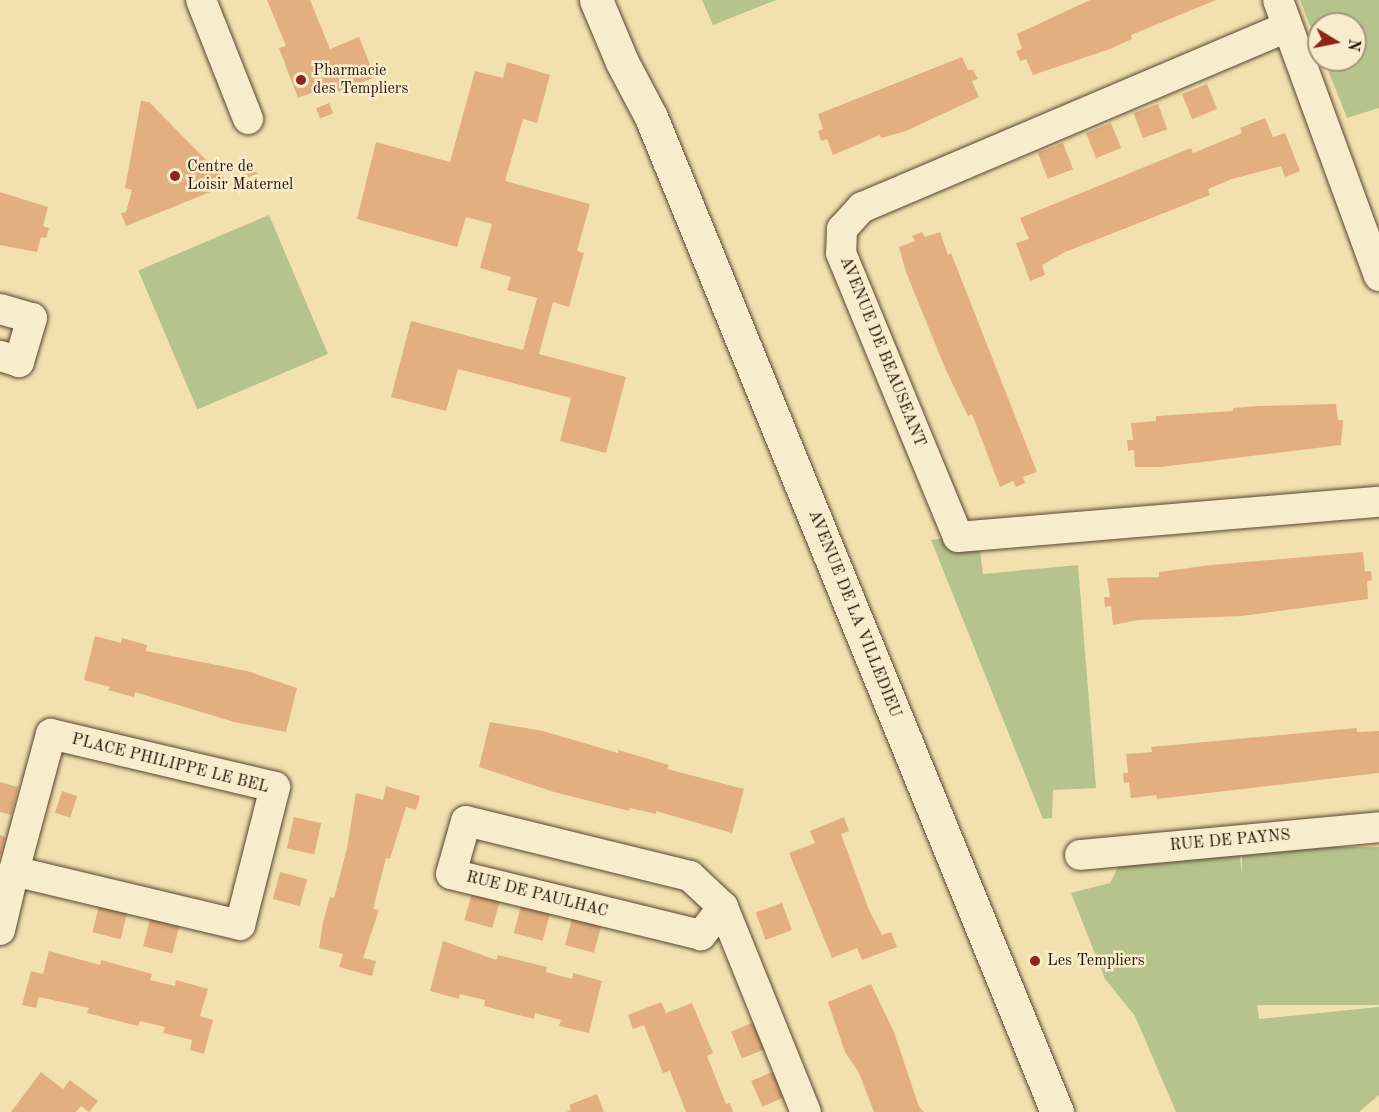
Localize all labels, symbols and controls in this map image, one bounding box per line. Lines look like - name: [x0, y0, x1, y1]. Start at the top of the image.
- north arrow: [1307, 12, 1367, 72]
- text: N: [1344, 37, 1362, 52]
- place label: Pharmacie des Templiers: [313, 61, 408, 99]
- marker: Pharmacie des Templiers: [294, 73, 308, 87]
- place label: Centre de Loisir Maternel: [187, 157, 293, 195]
- marker: Centre de Loisir Maternel: [168, 169, 182, 183]
- street label: AVENUE DE BEAUSEANT: [835, 254, 929, 450]
- street label: AVENUE DE LA VILLEDIEU: [803, 507, 905, 721]
- street label: PLACE PHILIPPE LE BEL: [69, 730, 271, 798]
- street label: RUE DE PAYNS: [1169, 826, 1291, 856]
- street label: RUE DE PAULHAC: [464, 868, 610, 922]
- place label: Les Templiers: [1047, 951, 1145, 971]
- marker: Les Templiers: [1028, 954, 1042, 968]

